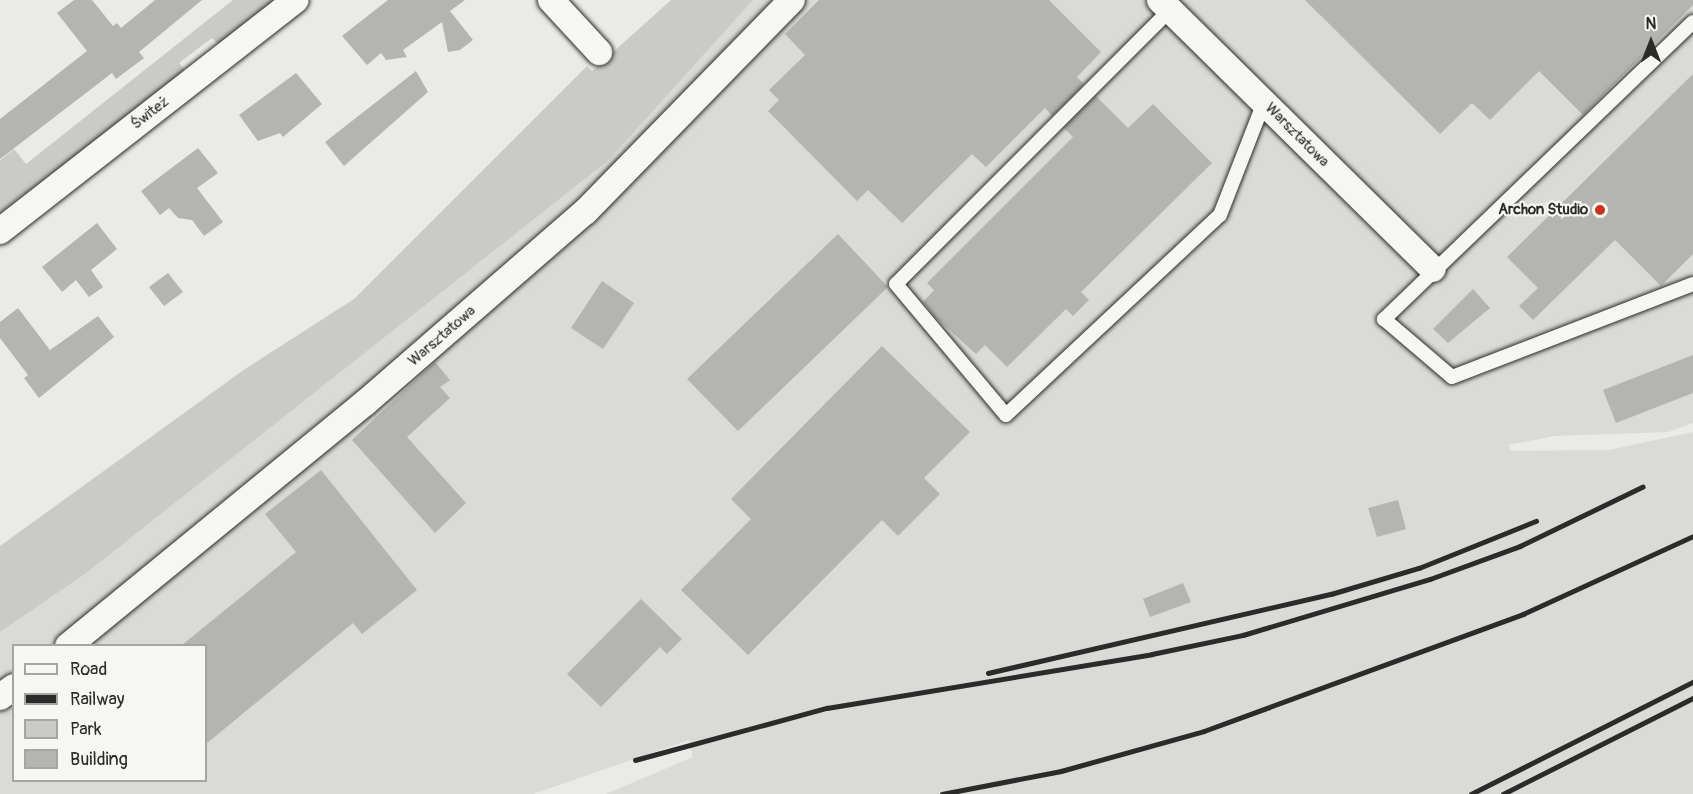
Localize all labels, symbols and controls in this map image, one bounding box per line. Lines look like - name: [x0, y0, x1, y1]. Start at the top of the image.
- north arrow: [1621, 12, 1681, 72]
- text: N: [1646, 14, 1656, 34]
- street label: Świteź: [128, 93, 172, 133]
- street label: Warsztatowa: [1261, 99, 1333, 171]
- place label: Archon Studio: [1498, 201, 1588, 219]
- marker: Archon Studio: [1593, 203, 1607, 217]
- street label: Warsztatowa: [405, 302, 479, 370]
- legend: [12, 644, 207, 782]
- text: Road: [70, 658, 107, 681]
- text: Railway: [70, 688, 125, 711]
- text: Park: [70, 718, 102, 741]
- text: Building: [70, 748, 128, 771]

